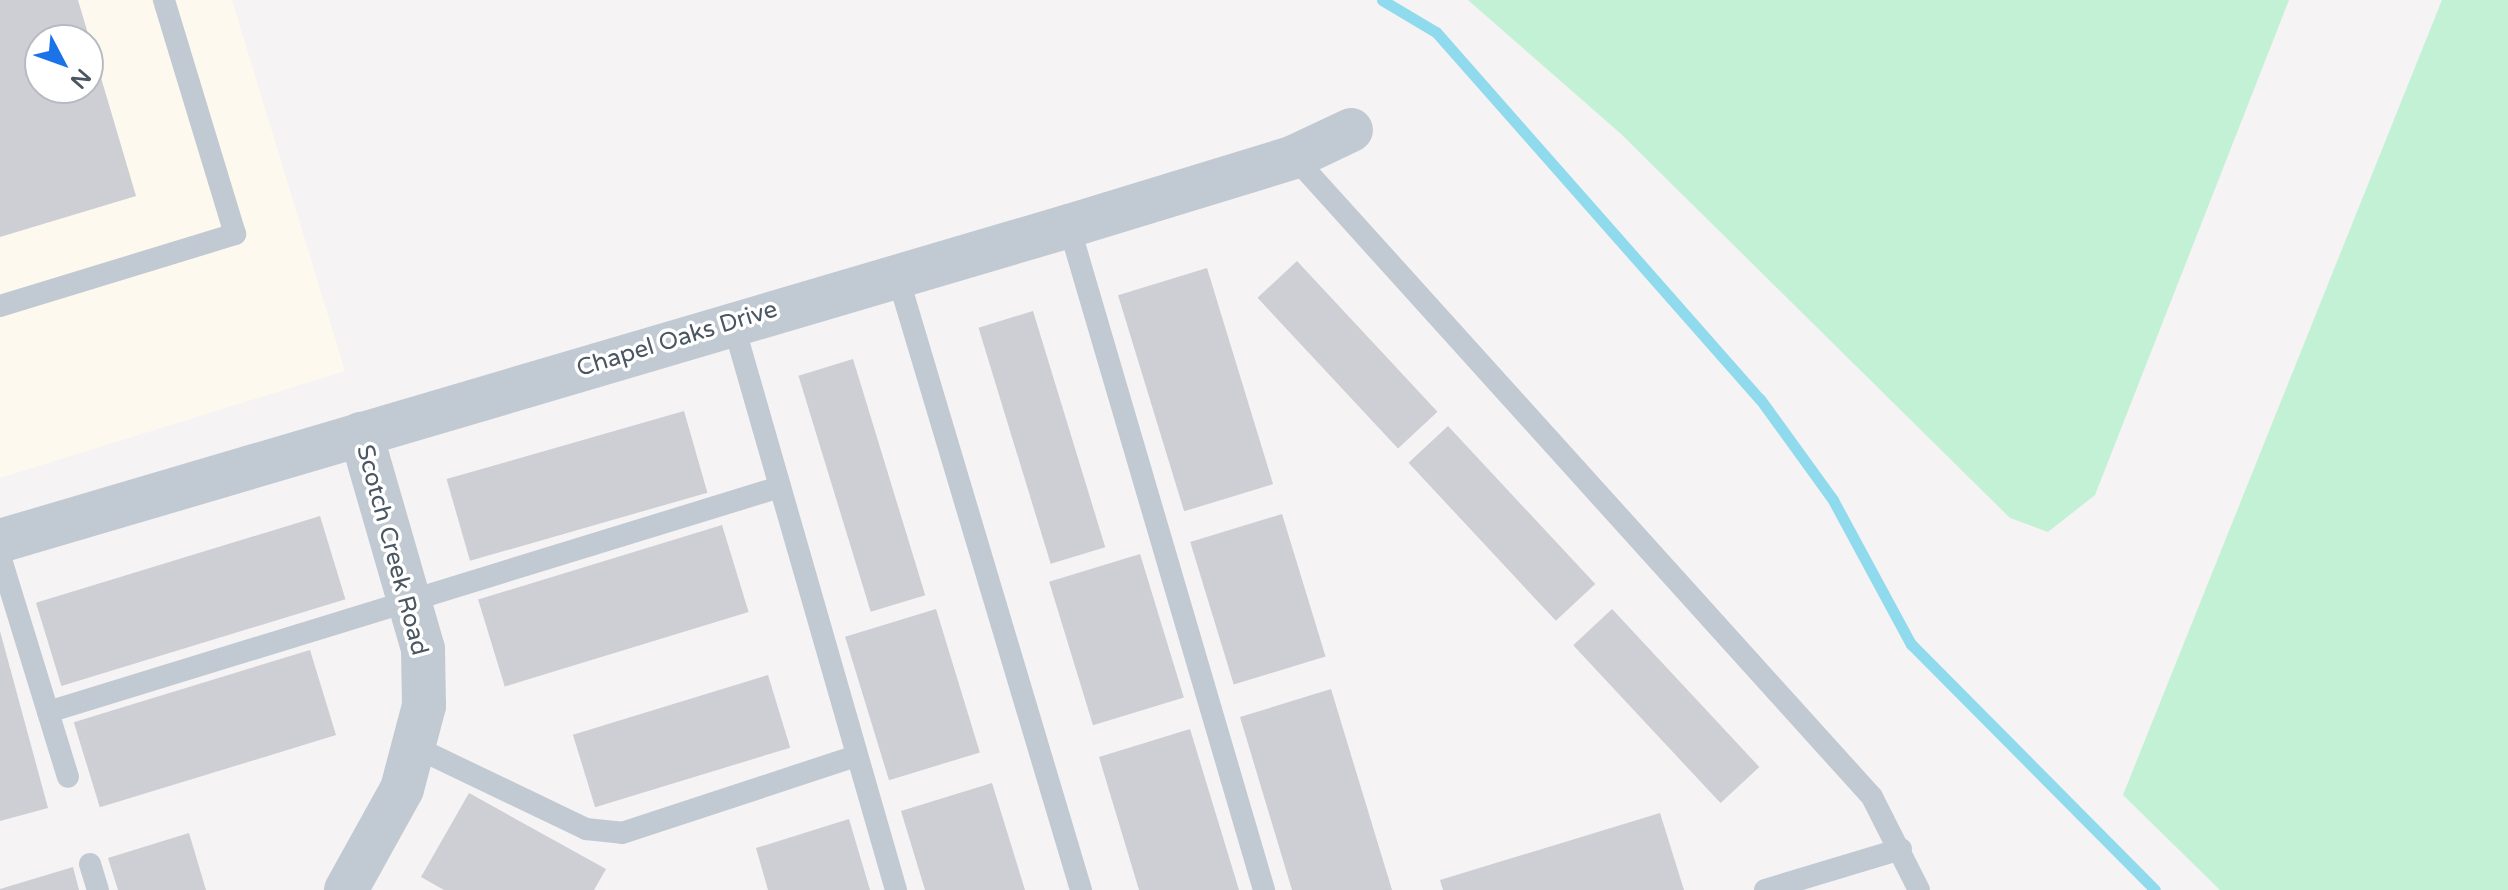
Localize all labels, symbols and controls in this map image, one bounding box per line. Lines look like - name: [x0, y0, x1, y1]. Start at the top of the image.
- north arrow: [24, 24, 104, 104]
- text: N: [65, 63, 96, 94]
- street label: Chapel Oaks Drive: [573, 295, 781, 383]
- street label: Scotch Creek Road: [350, 442, 434, 658]

